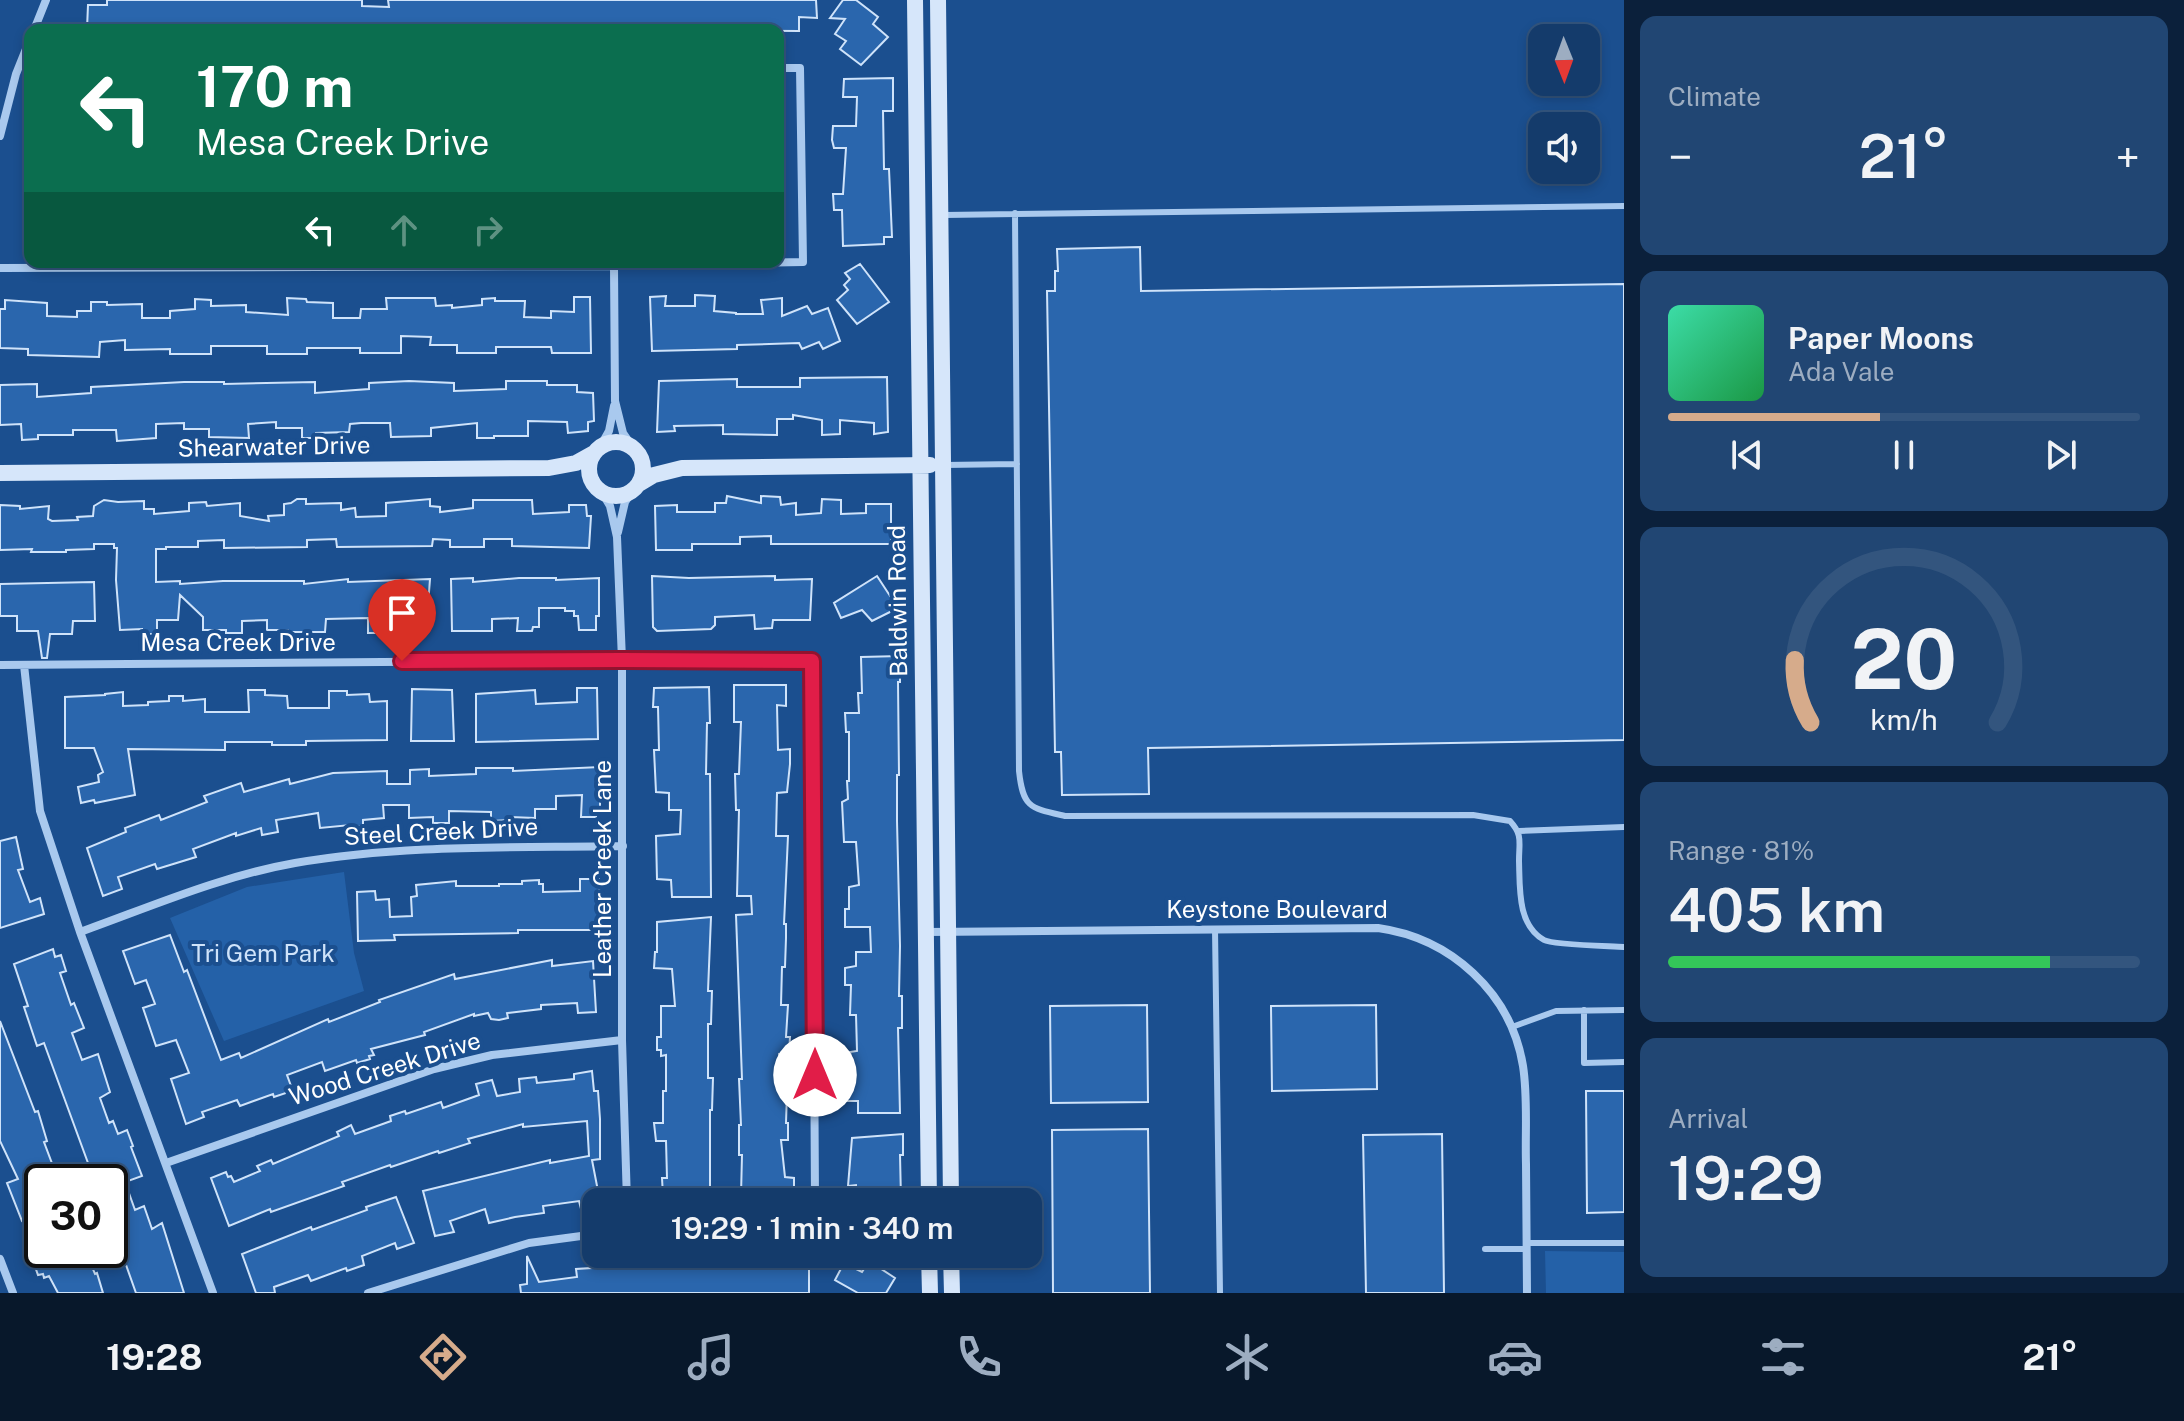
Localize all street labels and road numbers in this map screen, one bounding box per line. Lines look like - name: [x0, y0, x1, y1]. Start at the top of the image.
- street label: Shearwater Drive: [177, 430, 371, 462]
- street label: Baldwin Road: [882, 525, 912, 677]
- street label: Mesa Creek Drive: [140, 628, 336, 656]
- street label: Leather Creek Lane: [588, 760, 616, 978]
- street label: Steel Creek Drive: [343, 812, 539, 850]
- street label: Keystone Boulevard: [1166, 895, 1388, 923]
- street label: Wood Creek Drive: [286, 1026, 484, 1110]

